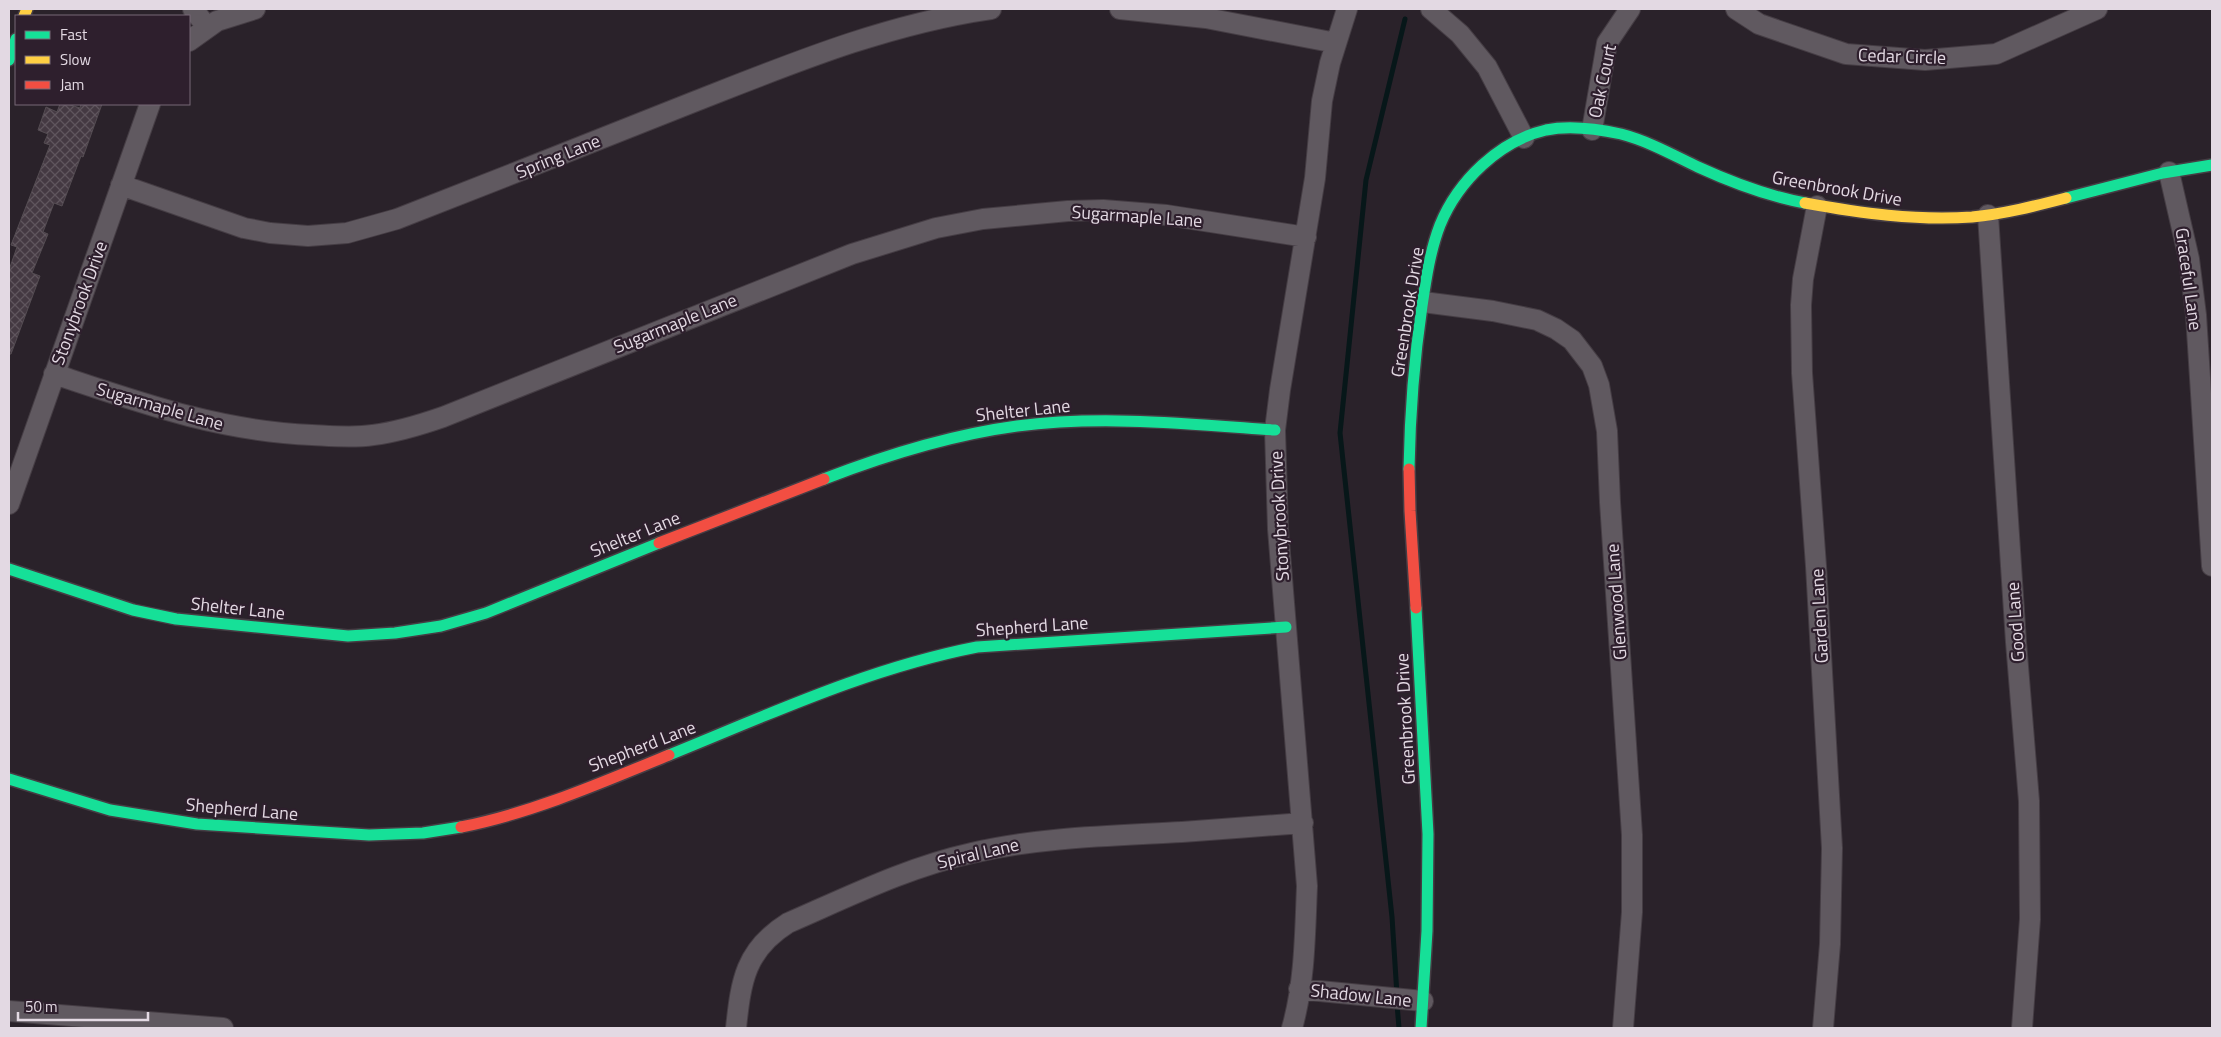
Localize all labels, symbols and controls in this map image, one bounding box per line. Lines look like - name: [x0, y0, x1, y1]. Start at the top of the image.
- legend: [15, 15, 190, 105]
- text: Fast: [60, 23, 88, 46]
- street label: Oak Court: [1581, 41, 1623, 120]
- street label: Cedar Circle: [1857, 41, 1947, 71]
- text: Slow: [60, 48, 91, 71]
- text: Jam: [60, 73, 84, 96]
- street label: Spring Lane: [512, 127, 604, 185]
- street label: Greenbrook Drive: [1770, 163, 1904, 213]
- street label: Sugarmaple Lane: [1071, 198, 1203, 234]
- street label: Graceful Lane: [2168, 226, 2210, 332]
- street label: Stonybrook Drive: [44, 237, 114, 369]
- street label: Greenbrook Drive: [1383, 245, 1431, 379]
- street label: Sugarmaple Lane: [609, 286, 741, 360]
- street label: Sugarmaple Lane: [93, 375, 227, 437]
- street label: Shelter Lane: [975, 392, 1071, 428]
- street label: Stonybrook Drive: [1262, 450, 1296, 582]
- street label: Shelter Lane: [586, 504, 684, 564]
- street label: Glenwood Lane: [1598, 543, 1634, 661]
- street label: Garden Lane: [1803, 568, 1835, 664]
- street label: Good Lane: [1999, 581, 2031, 663]
- street label: Shelter Lane: [190, 590, 286, 626]
- street label: Shepherd Lane: [975, 609, 1089, 643]
- street label: Greenbrook Drive: [1388, 653, 1422, 785]
- street label: Shepherd Lane: [585, 713, 699, 779]
- street label: Shepherd Lane: [185, 791, 299, 827]
- street label: Spiral Lane: [935, 831, 1021, 875]
- street label: Shadow Lane: [1309, 976, 1413, 1014]
- scale bar: [18, 990, 148, 1022]
- text: 50 m: [25, 995, 58, 1018]

